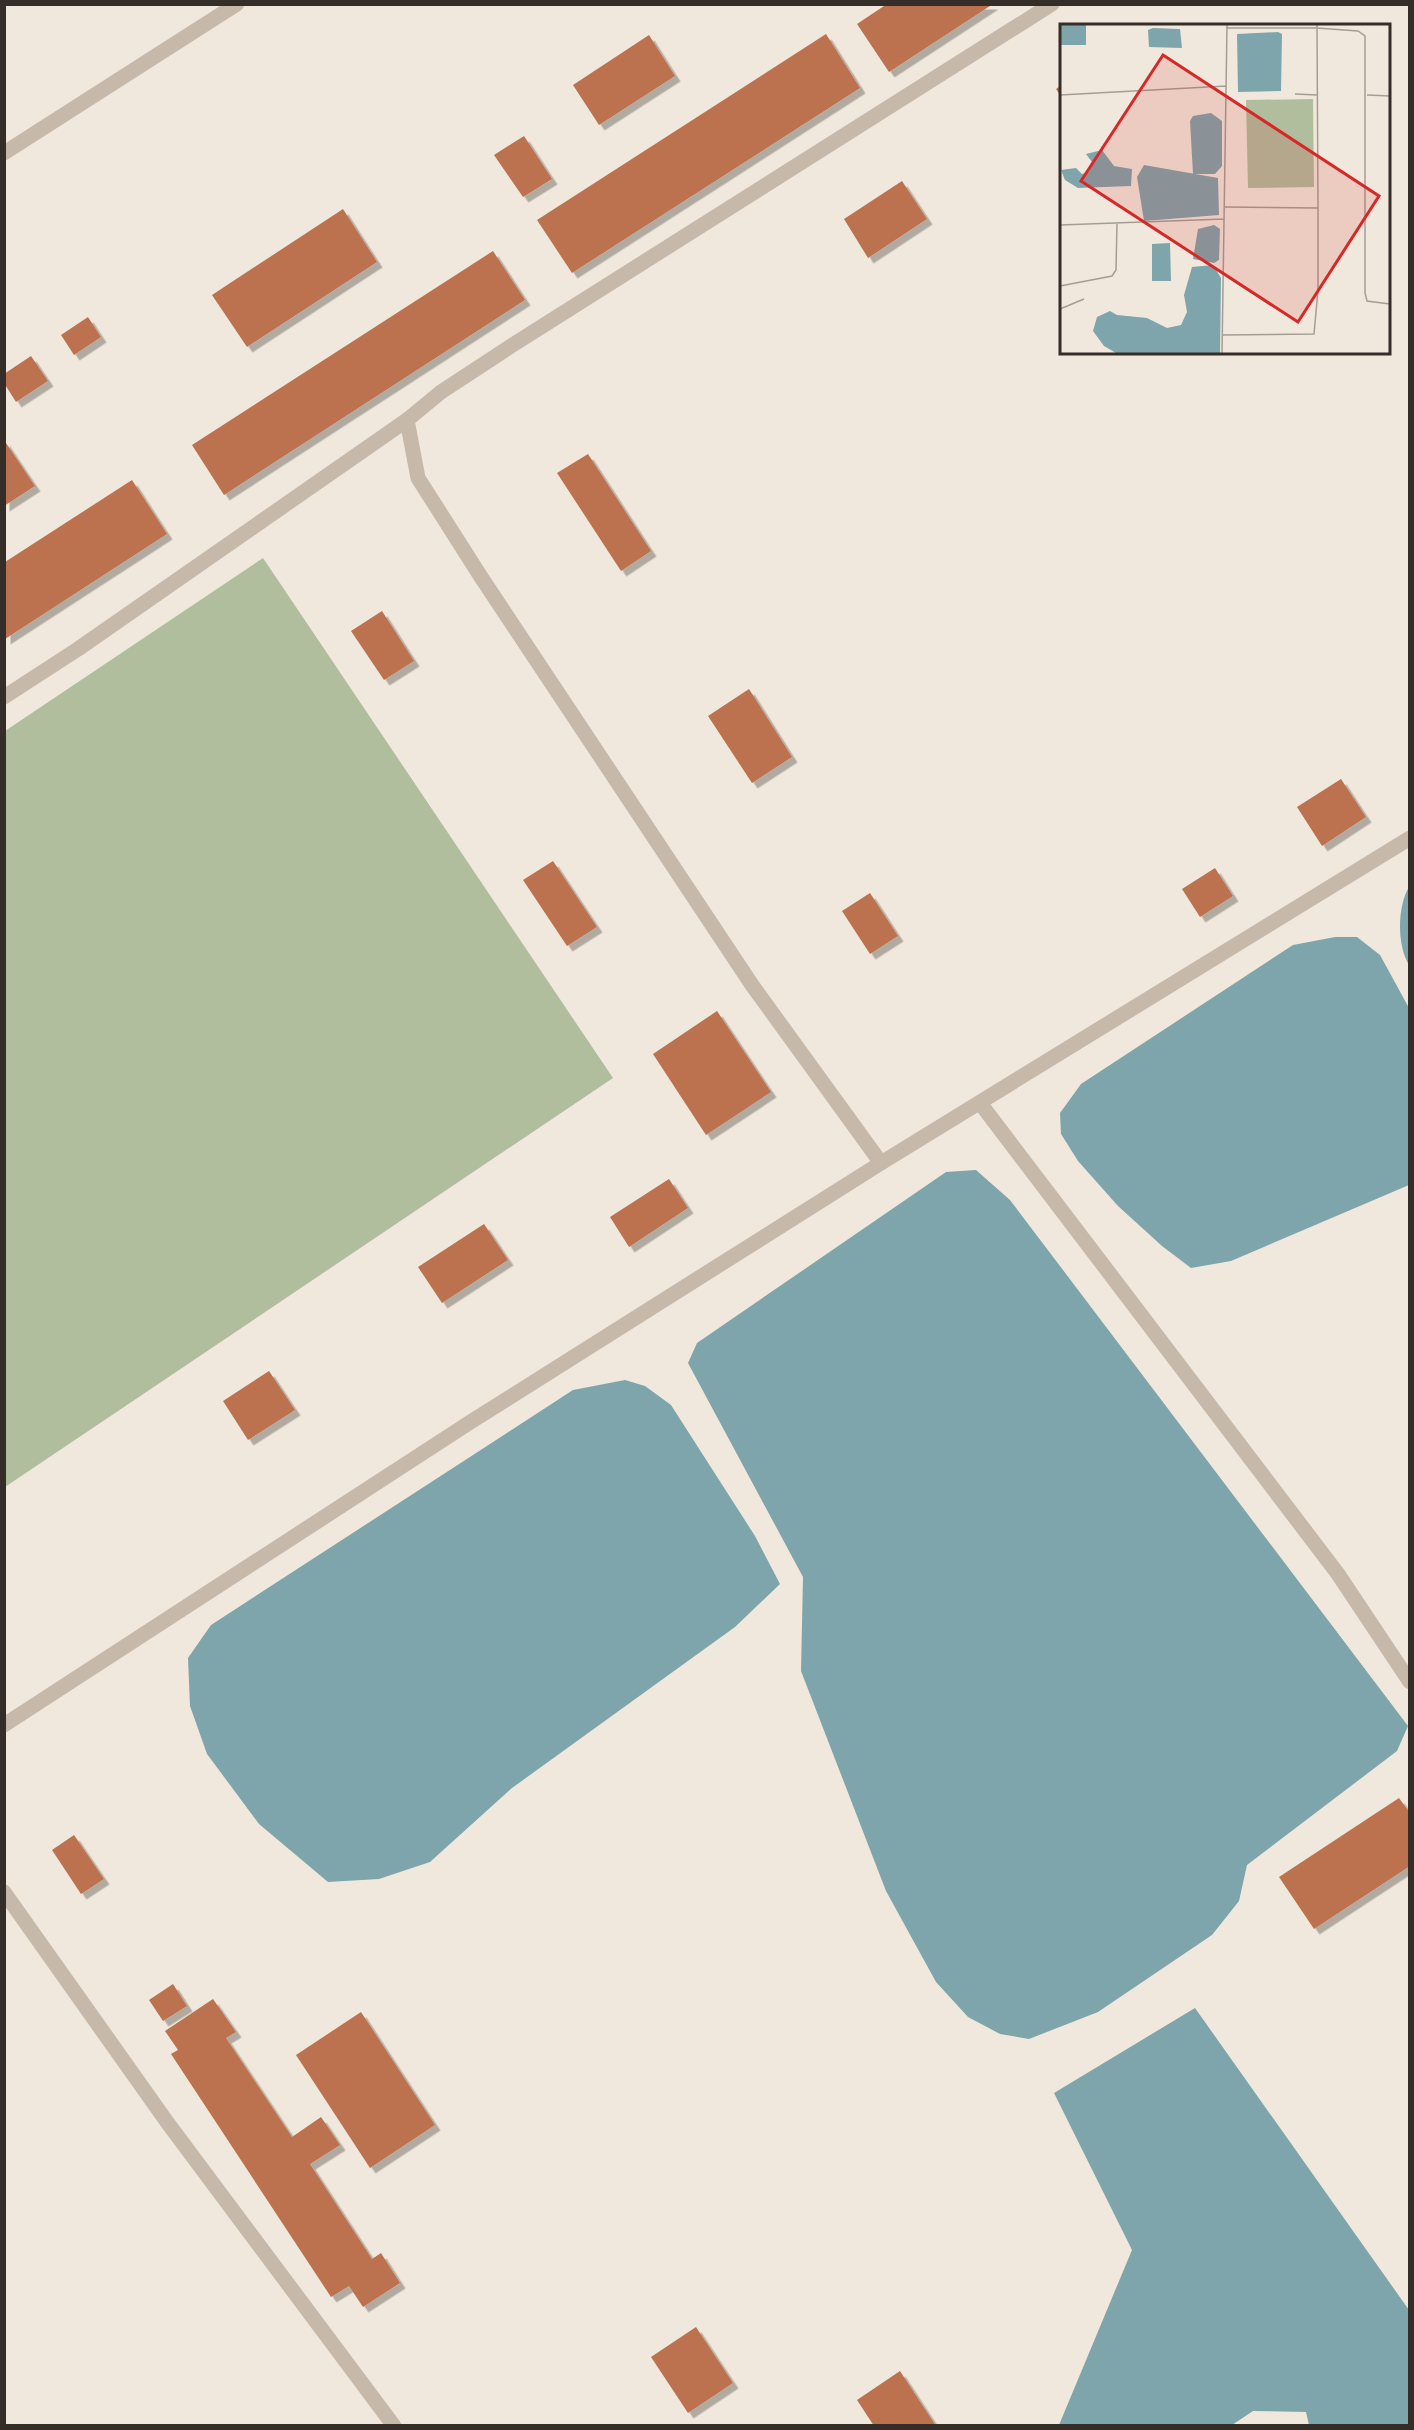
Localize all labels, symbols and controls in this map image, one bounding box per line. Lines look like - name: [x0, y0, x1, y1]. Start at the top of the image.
- inset map: [1060, 24, 1390, 354]

